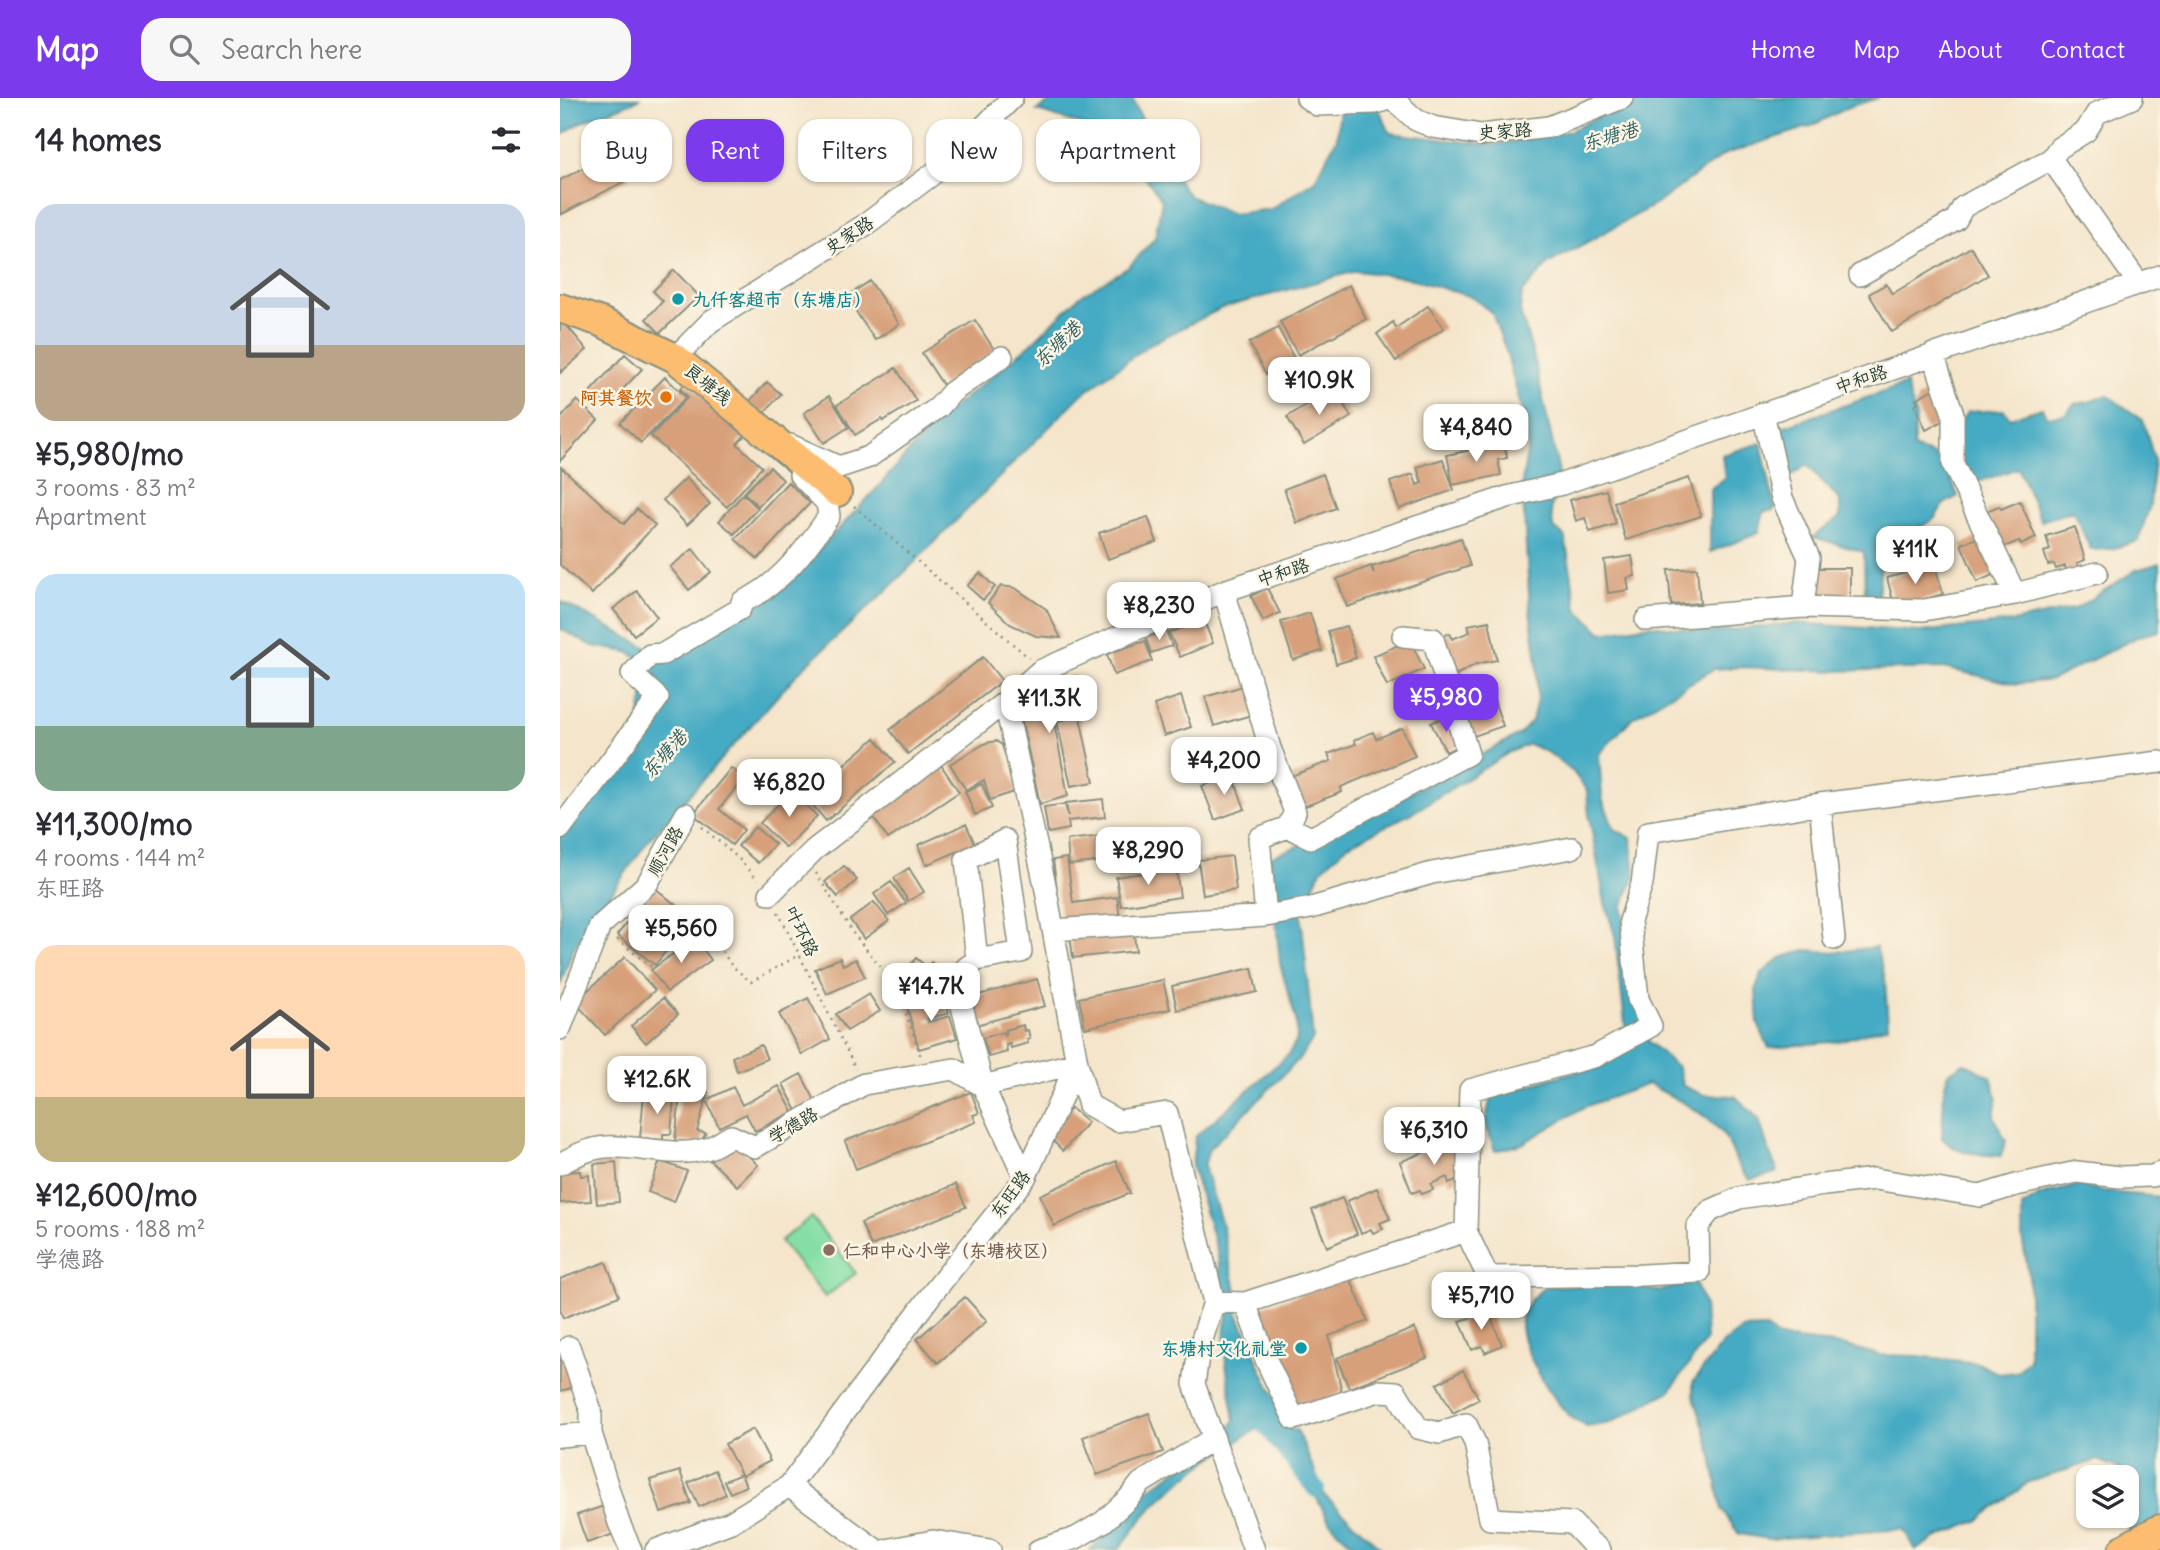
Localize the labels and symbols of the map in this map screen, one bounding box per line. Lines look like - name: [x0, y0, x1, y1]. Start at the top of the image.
- water label: 东塘港: [1579, 116, 1643, 155]
- street label: 史家路: [1477, 118, 1533, 144]
- street label: 史家路: [820, 211, 878, 259]
- place label: 九仟客超市（东塘店）: [692, 288, 872, 311]
- marker: 九仟客超市（东塘店）: [670, 291, 686, 307]
- water label: 东塘港: [1028, 314, 1087, 372]
- street label: 良塘线: [680, 358, 736, 410]
- pin: ¥10.9K: [1262, 358, 1376, 417]
- street label: 中和路: [1832, 359, 1890, 399]
- place label: 阿其餐饮: [580, 386, 652, 409]
- marker: 阿其餐饮: [658, 389, 674, 405]
- pin: ¥4,840: [1419, 404, 1533, 464]
- pin: ¥11K: [1874, 526, 1956, 586]
- street label: 中和路: [1254, 553, 1312, 591]
- pin: ¥8,230: [1102, 582, 1216, 642]
- pin: ¥5,980: [1389, 674, 1503, 734]
- pin: ¥11.3K: [992, 676, 1106, 735]
- water label: 东塘港: [636, 723, 693, 783]
- pin: ¥4,200: [1167, 738, 1281, 797]
- pin: ¥6,820: [732, 760, 846, 819]
- street label: 顺河路: [642, 822, 688, 880]
- pin: ¥8,290: [1091, 828, 1205, 887]
- street label: 叶环路: [780, 902, 824, 960]
- pin: ¥5,560: [624, 906, 738, 965]
- pin: ¥14.7K: [874, 964, 988, 1023]
- pin: ¥12.6K: [600, 1056, 714, 1116]
- street label: 学德路: [764, 1102, 822, 1148]
- pin: ¥6,310: [1377, 1108, 1491, 1167]
- street label: 东旺路: [985, 1165, 1035, 1223]
- place label: 仁和中心小学（东塘校区）: [843, 1239, 1059, 1262]
- marker: 仁和中心小学（东塘校区）: [821, 1242, 837, 1258]
- pin: ¥5,710: [1424, 1272, 1538, 1332]
- place label: 东塘村文化礼堂: [1161, 1337, 1287, 1360]
- marker: 东塘村文化礼堂: [1293, 1340, 1309, 1356]

